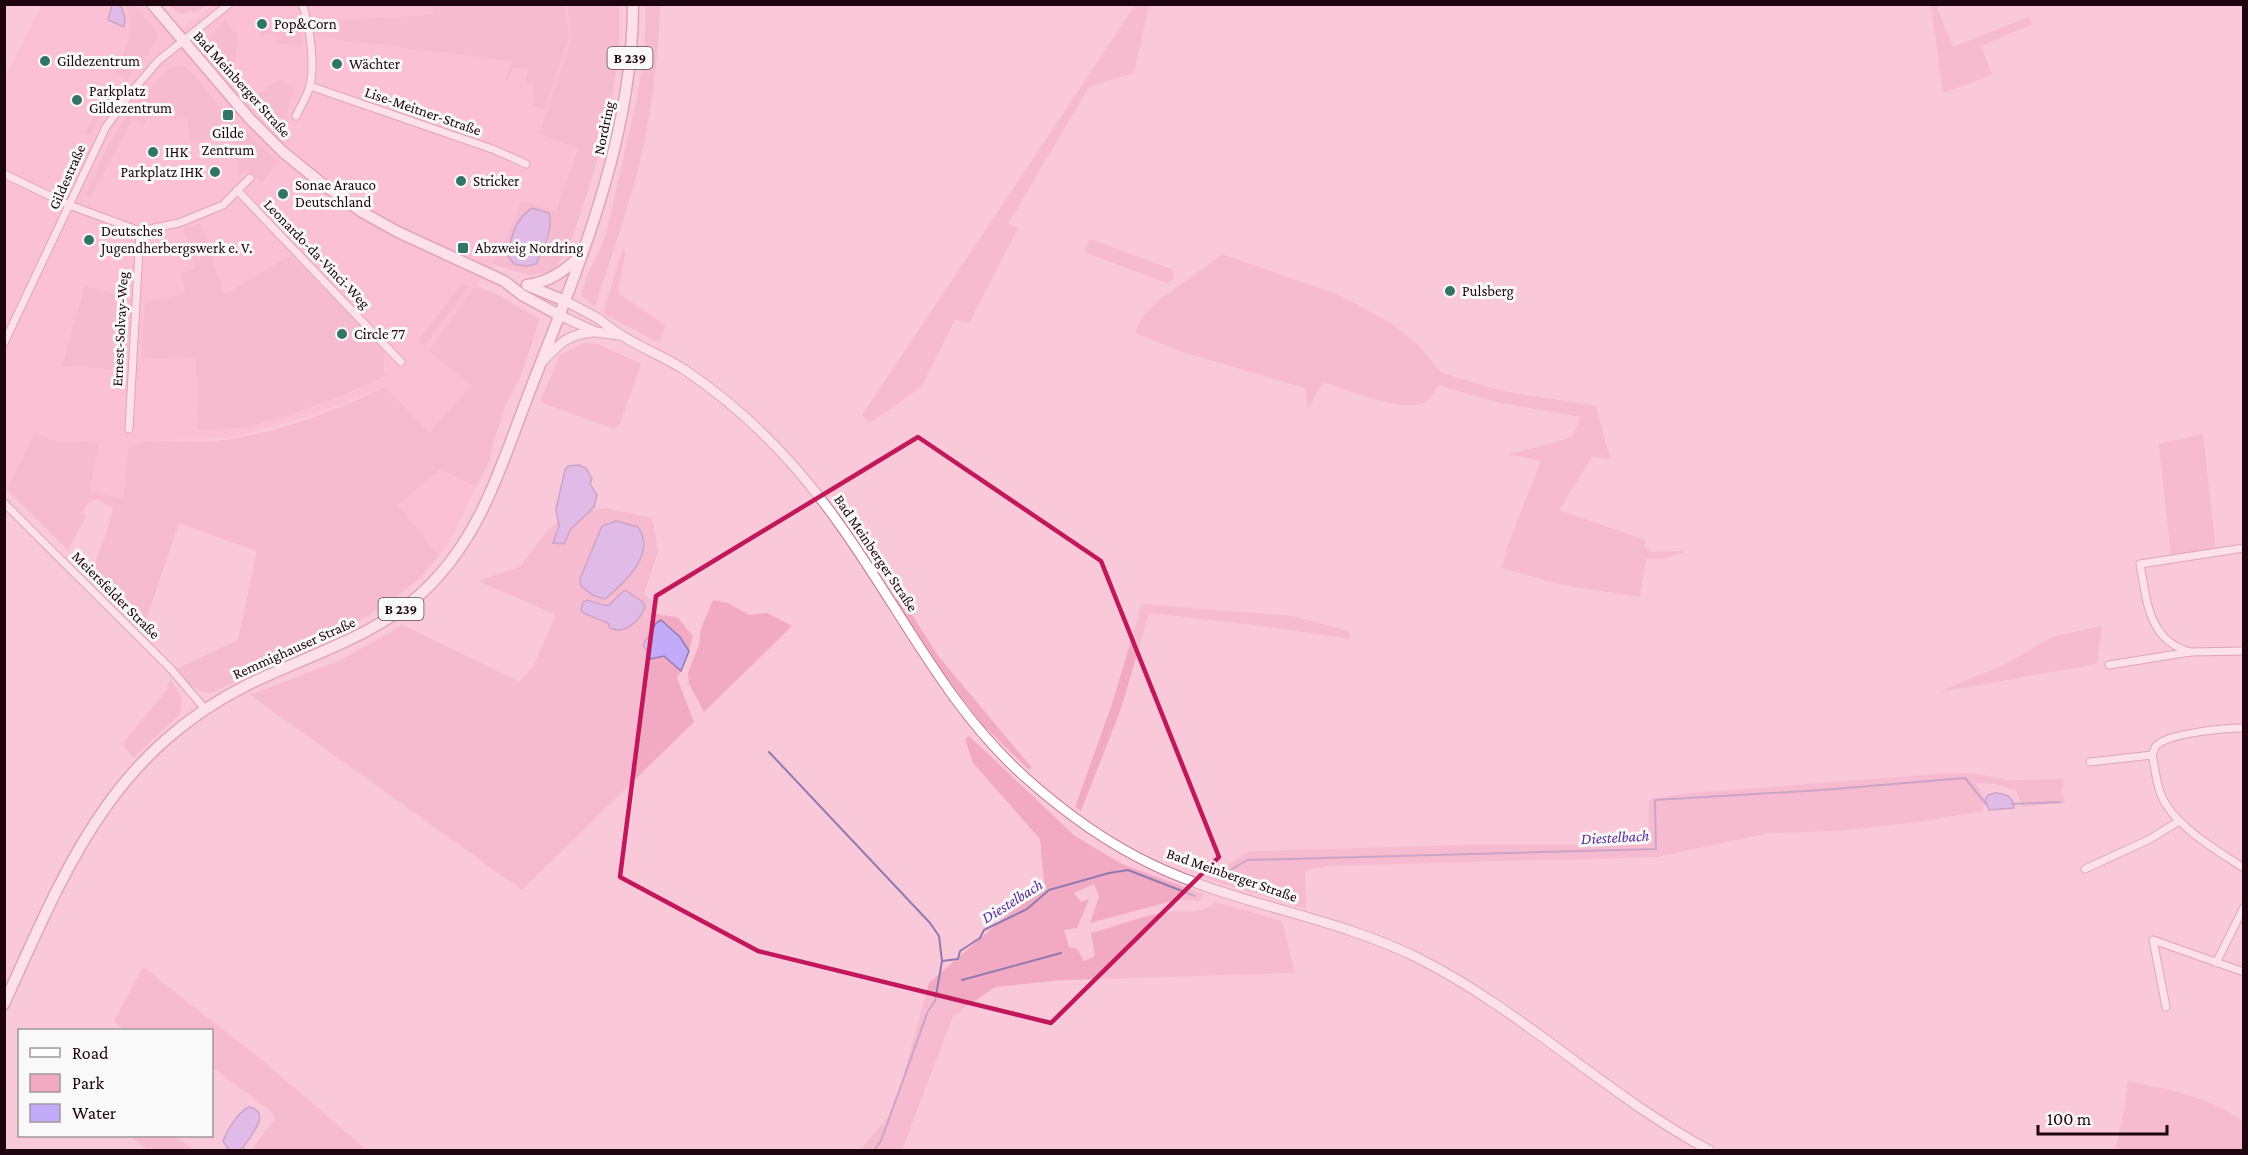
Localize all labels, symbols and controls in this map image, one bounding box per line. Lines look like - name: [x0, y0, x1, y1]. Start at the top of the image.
- place label: Pop&Corn: [274, 16, 337, 33]
- marker: Pop&Corn: [255, 17, 269, 31]
- street label: Bad Meinberger Straße: [189, 28, 294, 141]
- road number: B 239: [608, 47, 652, 69]
- place label: Gildezentrum: [57, 53, 140, 69]
- marker: Gildezentrum: [38, 54, 52, 68]
- place label: Wächter: [349, 56, 401, 72]
- marker: Wächter: [330, 57, 344, 71]
- place label: Parkplatz Gildezentrum: [89, 83, 172, 116]
- street label: Lise-Meitner-Straße: [363, 84, 484, 139]
- marker: Parkplatz Gildezentrum: [70, 93, 84, 107]
- street label: Nordring: [590, 100, 618, 157]
- marker: Gilde Zentrum: [221, 108, 235, 122]
- place label: Gilde Zentrum: [202, 125, 254, 158]
- street label: Gildestraße: [46, 142, 89, 212]
- place label: IHK: [165, 144, 188, 160]
- marker: IHK: [146, 145, 160, 159]
- place label: Parkplatz IHK: [121, 164, 203, 181]
- marker: Parkplatz IHK: [208, 165, 222, 179]
- place label: Stricker: [473, 173, 520, 189]
- marker: Stricker: [454, 174, 468, 188]
- place label: Sonae Arauco Deutschland: [295, 177, 376, 210]
- marker: Sonae Arauco Deutschland: [276, 187, 290, 201]
- street label: Leonardo-da-Vinci-Weg: [260, 196, 373, 313]
- place label: Deutsches Jugendherbergswerk e. V.: [99, 223, 252, 257]
- marker: Deutsches Jugendherbergswerk e. V.: [82, 233, 96, 247]
- place label: Abzweig Nordring: [475, 240, 584, 257]
- marker: Abzweig Nordring: [456, 241, 470, 255]
- street label: Ernest-Solvay-Weg: [109, 271, 132, 387]
- place label: Pulsberg: [1462, 283, 1514, 300]
- marker: Pulsberg: [1443, 284, 1457, 298]
- place label: Circle 77: [354, 326, 405, 342]
- marker: Circle 77: [335, 327, 349, 341]
- street label: Bad Meinberger Straße: [830, 492, 921, 615]
- street label: Meiersfelder Straße: [69, 548, 163, 642]
- road number: B 239: [378, 598, 424, 620]
- street label: Remmighauser Straße: [230, 614, 359, 683]
- water label: Diestelbach: [1580, 827, 1650, 847]
- street label: Bad Meinberger Straße: [1164, 845, 1300, 906]
- water label: Diestelbach: [978, 875, 1046, 926]
- legend: [18, 1029, 213, 1137]
- text: Road: [72, 1043, 109, 1063]
- text: Park: [72, 1073, 104, 1093]
- scale bar: [2038, 1098, 2167, 1136]
- text: Water: [72, 1103, 117, 1123]
- text: 100 m: [2047, 1109, 2092, 1129]

